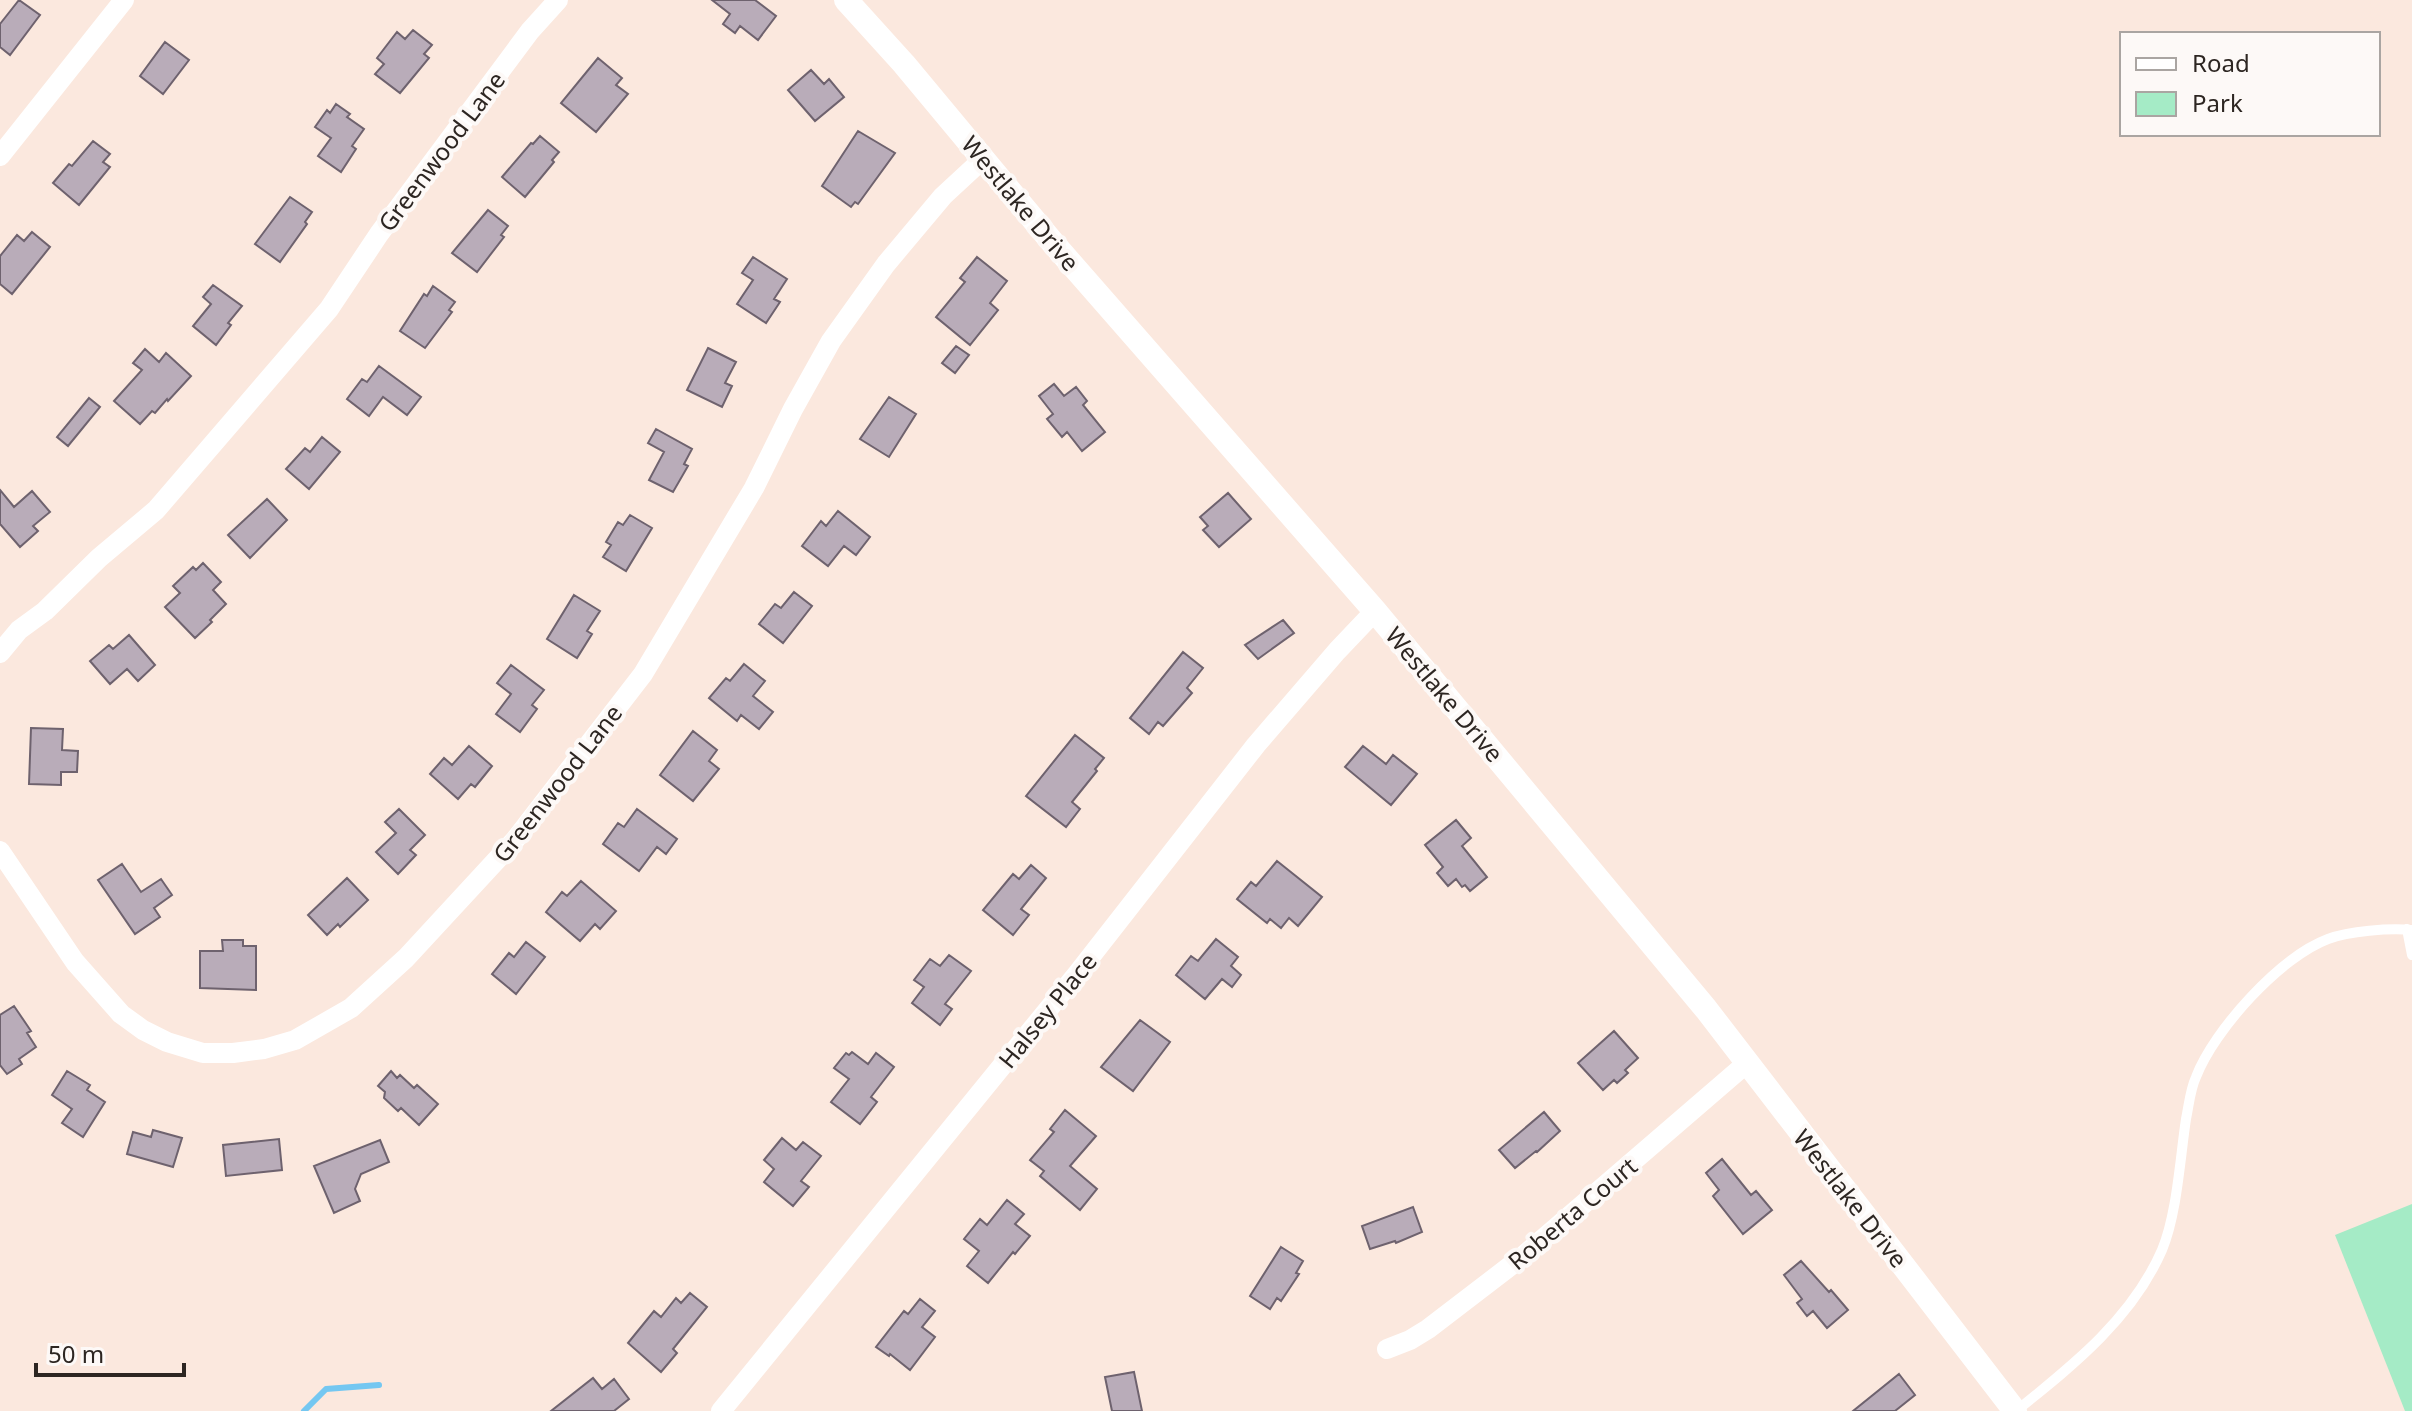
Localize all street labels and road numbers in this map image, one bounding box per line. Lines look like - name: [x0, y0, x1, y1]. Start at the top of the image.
- street label: Greenwood Lane: [370, 64, 512, 238]
- street label: Westlake Drive: [955, 128, 1087, 278]
- street label: Westlake Drive: [1379, 619, 1511, 769]
- street label: Greenwood Lane: [485, 697, 629, 869]
- street label: Halsey Place: [990, 945, 1104, 1075]
- street label: Westlake Drive: [1787, 1122, 1915, 1274]
- street label: Roberta Court: [1500, 1149, 1644, 1277]

